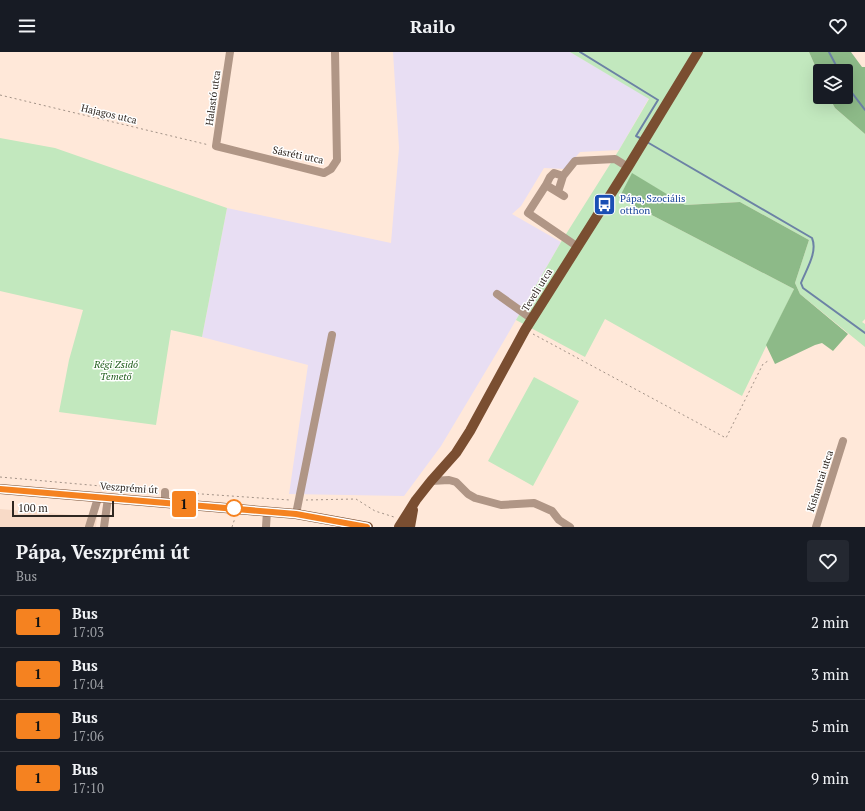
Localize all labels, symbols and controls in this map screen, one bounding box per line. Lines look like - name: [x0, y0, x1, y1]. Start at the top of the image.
- text: Railo: [410, 14, 455, 38]
- icon: menu: [16, 15, 38, 37]
- icon: heart: [827, 15, 849, 37]
- map controls: [813, 64, 853, 104]
- button: layers: [813, 64, 853, 104]
- street label: Halastó utca: [203, 70, 223, 126]
- street label: Hajagos utca: [80, 101, 138, 127]
- street label: Sásréti utca: [271, 143, 325, 167]
- bus stop icon: Pápa, Szociális otthon: [592, 191, 618, 217]
- place label: Pápa, Szociális otthon: [620, 192, 685, 217]
- street label: Teveli utca: [519, 266, 555, 314]
- park label: Régi Zsidó Temető: [93, 358, 138, 383]
- street label: Kishantai utca: [804, 449, 836, 513]
- street label: Veszprémi út: [100, 479, 159, 497]
- line badge: 1: [171, 491, 197, 517]
- text: 1: [180, 494, 188, 513]
- scale bar: [12, 499, 114, 518]
- unlabelled marker: [225, 499, 243, 517]
- text: 100 m: [18, 501, 48, 515]
- text: Pápa, Veszprémi út: [16, 539, 190, 564]
- button: heart: [807, 540, 849, 582]
- text: Bus: [16, 567, 37, 585]
- text: Bus: [72, 603, 98, 623]
- text: 1: [34, 612, 42, 631]
- text: 2 min: [811, 612, 849, 632]
- text: 17:03: [72, 623, 104, 641]
- text: Bus: [72, 655, 98, 675]
- text: 1: [34, 664, 42, 683]
- text: 3 min: [811, 664, 849, 684]
- text: 17:04: [72, 675, 104, 693]
- text: Bus: [72, 707, 98, 727]
- text: 1: [34, 716, 42, 735]
- text: 5 min: [811, 716, 849, 736]
- text: 17:06: [72, 727, 104, 745]
- text: Bus: [72, 759, 98, 779]
- text: 1: [34, 768, 42, 787]
- text: 9 min: [811, 768, 849, 788]
- text: 17:10: [72, 779, 104, 797]

